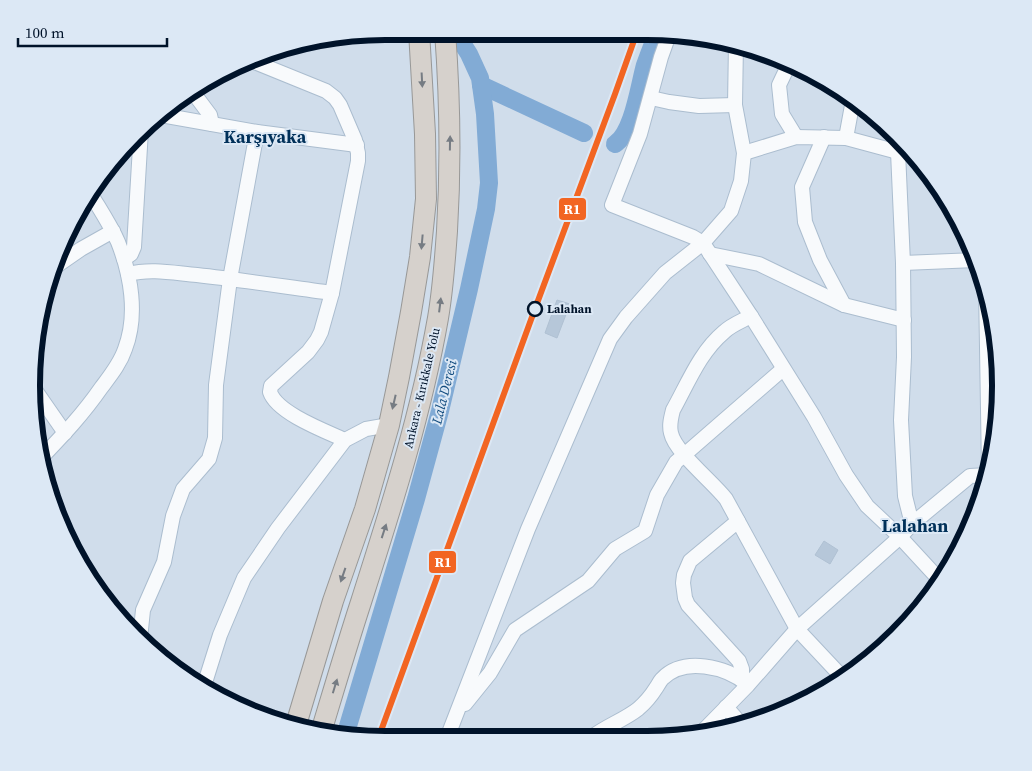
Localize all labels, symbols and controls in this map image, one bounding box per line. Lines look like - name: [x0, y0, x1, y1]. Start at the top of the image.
- scale bar: [18, 15, 166, 47]
- text: 100 m: [25, 22, 65, 43]
- one-way arrow: [419, 72, 427, 88]
- district label: Karşıyaka: [224, 124, 307, 149]
- one-way arrow: [446, 135, 454, 151]
- line badge: R1: [558, 197, 587, 221]
- text: R1: [563, 199, 581, 219]
- one-way arrow: [417, 234, 425, 250]
- one-way arrow: [436, 297, 444, 313]
- marker: Lalahan: [527, 301, 543, 317]
- place label: Lalahan: [547, 301, 592, 317]
- street label: Ankara - Kırıkkale Yolu: [400, 326, 444, 450]
- water label: Lala Deresi: [426, 357, 462, 427]
- one-way arrow: [390, 395, 398, 410]
- district label: Lalahan: [882, 513, 948, 538]
- one-way arrow: [381, 523, 389, 538]
- line badge: R1: [428, 550, 457, 574]
- text: R1: [434, 552, 452, 572]
- one-way arrow: [338, 567, 346, 582]
- one-way arrow: [332, 678, 339, 693]

